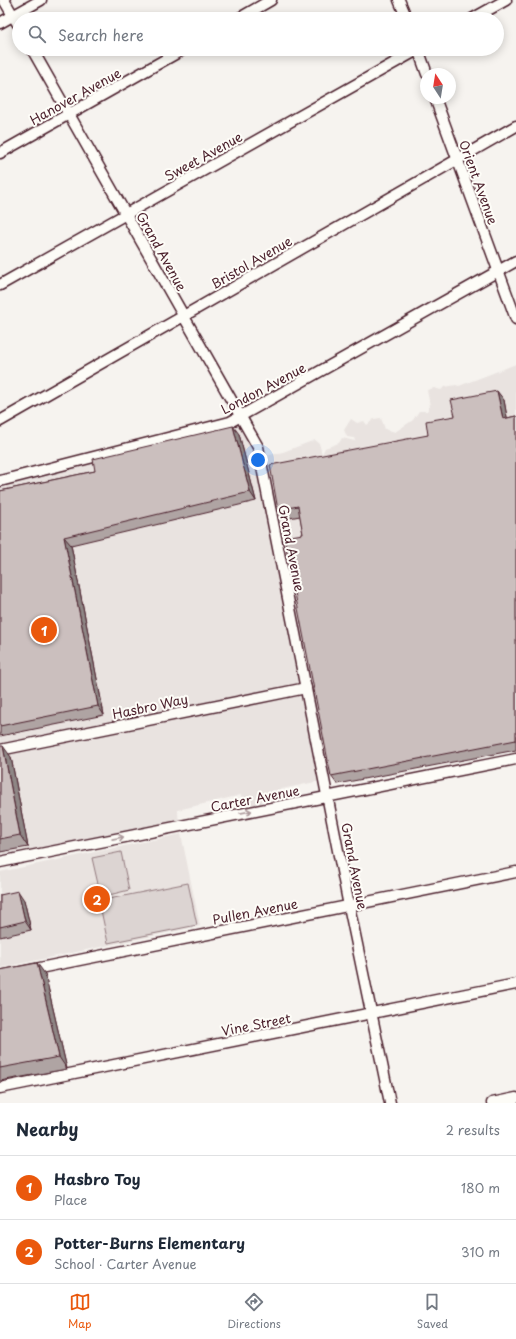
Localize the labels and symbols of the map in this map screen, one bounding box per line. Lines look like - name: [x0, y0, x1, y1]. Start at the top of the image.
- street label: Hanover Avenue: [26, 63, 124, 129]
- north arrow: [420, 68, 456, 104]
- street label: Sweet Avenue: [161, 127, 245, 185]
- street label: Orient Avenue: [455, 137, 503, 227]
- street label: Grand Avenue: [132, 208, 192, 294]
- street label: Bristol Avenue: [207, 231, 295, 293]
- street label: London Avenue: [217, 358, 309, 418]
- your location: [248, 450, 268, 470]
- street label: Grand Avenue: [274, 503, 310, 593]
- pin: 1: [31, 615, 57, 645]
- street label: Hasbro Way: [110, 689, 190, 723]
- street label: Carter Avenue: [209, 780, 301, 816]
- one-way arrow: [239, 808, 252, 816]
- street label: Grand Avenue: [337, 821, 373, 911]
- one-way arrow: [112, 834, 125, 842]
- pin: 2: [84, 884, 110, 914]
- street label: Pullen Avenue: [211, 893, 299, 929]
- street label: Vine Street: [220, 1008, 292, 1040]

